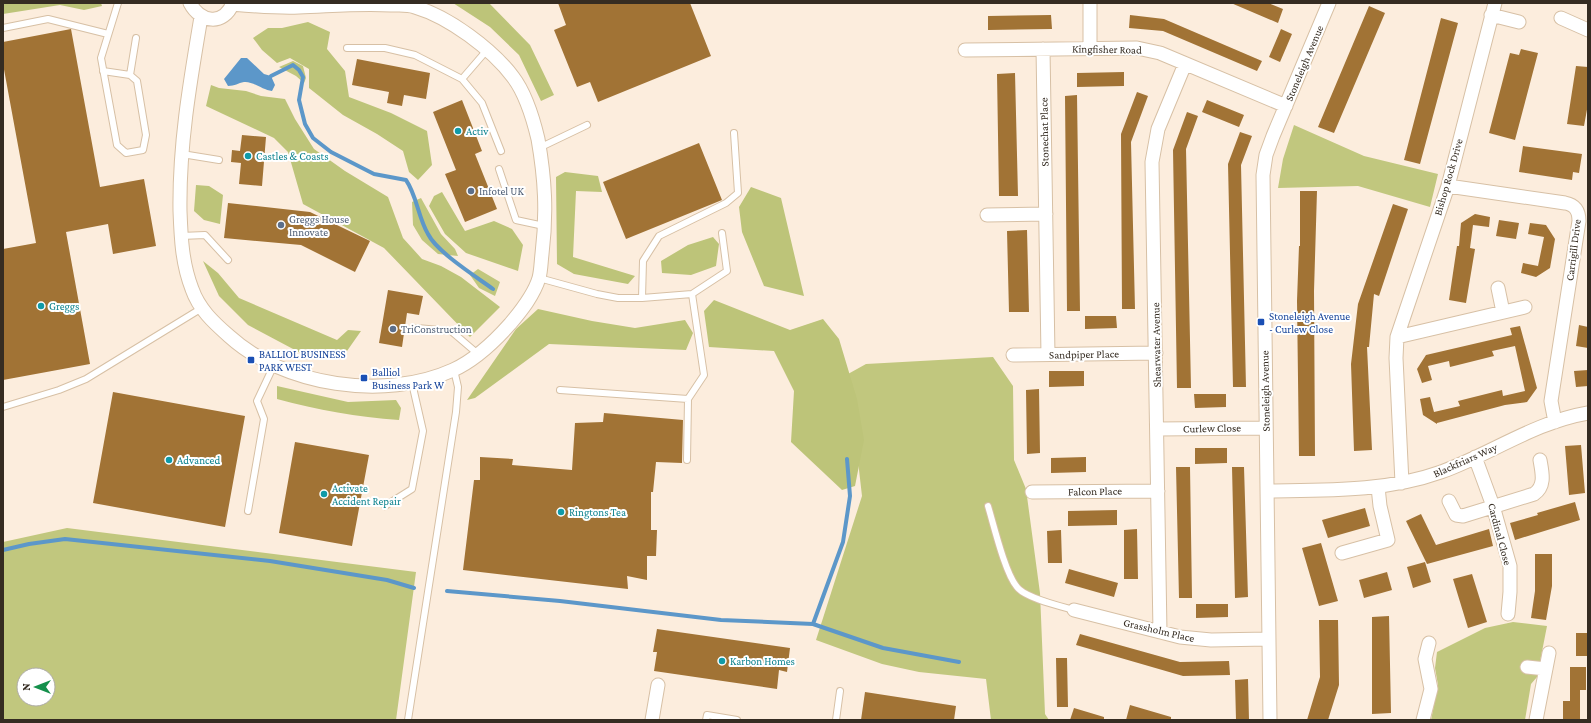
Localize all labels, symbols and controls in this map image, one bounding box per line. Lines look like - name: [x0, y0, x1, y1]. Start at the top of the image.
- street label: Stoneleigh Avenue: [1283, 23, 1326, 103]
- street label: Kingfisher Road: [1072, 42, 1142, 57]
- street label: Stonechat Place: [1037, 97, 1051, 167]
- place label: Activ: [466, 125, 489, 137]
- marker: Activ: [453, 126, 463, 136]
- street label: Bishop Rock Drive: [1431, 137, 1466, 217]
- place label: Castles & Coasts: [256, 150, 328, 162]
- marker: Castles & Coasts: [243, 151, 253, 161]
- place label: Infotel UK: [479, 185, 524, 197]
- marker: Infotel UK: [466, 186, 476, 196]
- place label: Greggs House Innovate: [289, 213, 349, 238]
- street label: Carrigill Drive: [1563, 218, 1584, 282]
- marker: Greggs House Innovate: [276, 220, 286, 230]
- place label: Greggs: [49, 300, 79, 313]
- marker: Greggs: [36, 301, 46, 311]
- street label: Shearwater Avenue: [1149, 302, 1163, 387]
- place label: Stoneleigh Avenue - Curlew Close: [1269, 310, 1350, 335]
- marker: Stoneleigh Avenue - Curlew Close: [1256, 317, 1266, 327]
- place label: TriConstruction: [401, 323, 472, 335]
- marker: TriConstruction: [388, 324, 398, 334]
- street label: Sandpiper Place: [1049, 347, 1119, 362]
- place label: BALLIOL BUSINESS PARK WEST: [259, 348, 346, 373]
- street label: Stoneleigh Avenue: [1258, 350, 1273, 432]
- marker: BALLIOL BUSINESS PARK WEST: [246, 355, 256, 365]
- place label: Balliol Business Park W: [372, 366, 445, 391]
- marker: Balliol Business Park W: [359, 373, 369, 383]
- street label: Curlew Close: [1183, 421, 1241, 435]
- street label: Blackfriars Way: [1431, 440, 1500, 480]
- place label: Advanced: [177, 454, 220, 466]
- marker: Advanced: [164, 455, 174, 465]
- place label: Activate Accident Repair: [332, 482, 401, 508]
- street label: Falcon Place: [1068, 485, 1122, 497]
- marker: Activate Accident Repair: [319, 489, 329, 499]
- street label: Cardinal Close: [1486, 502, 1514, 567]
- place label: Ringtons Tea: [569, 506, 626, 519]
- marker: Ringtons Tea: [556, 507, 566, 517]
- street label: Grassholm Place: [1122, 616, 1196, 644]
- place label: Karbon Homes: [730, 655, 795, 667]
- marker: Karbon Homes: [717, 656, 727, 666]
- north arrow: [16, 667, 56, 707]
- text: N: [20, 683, 32, 691]

